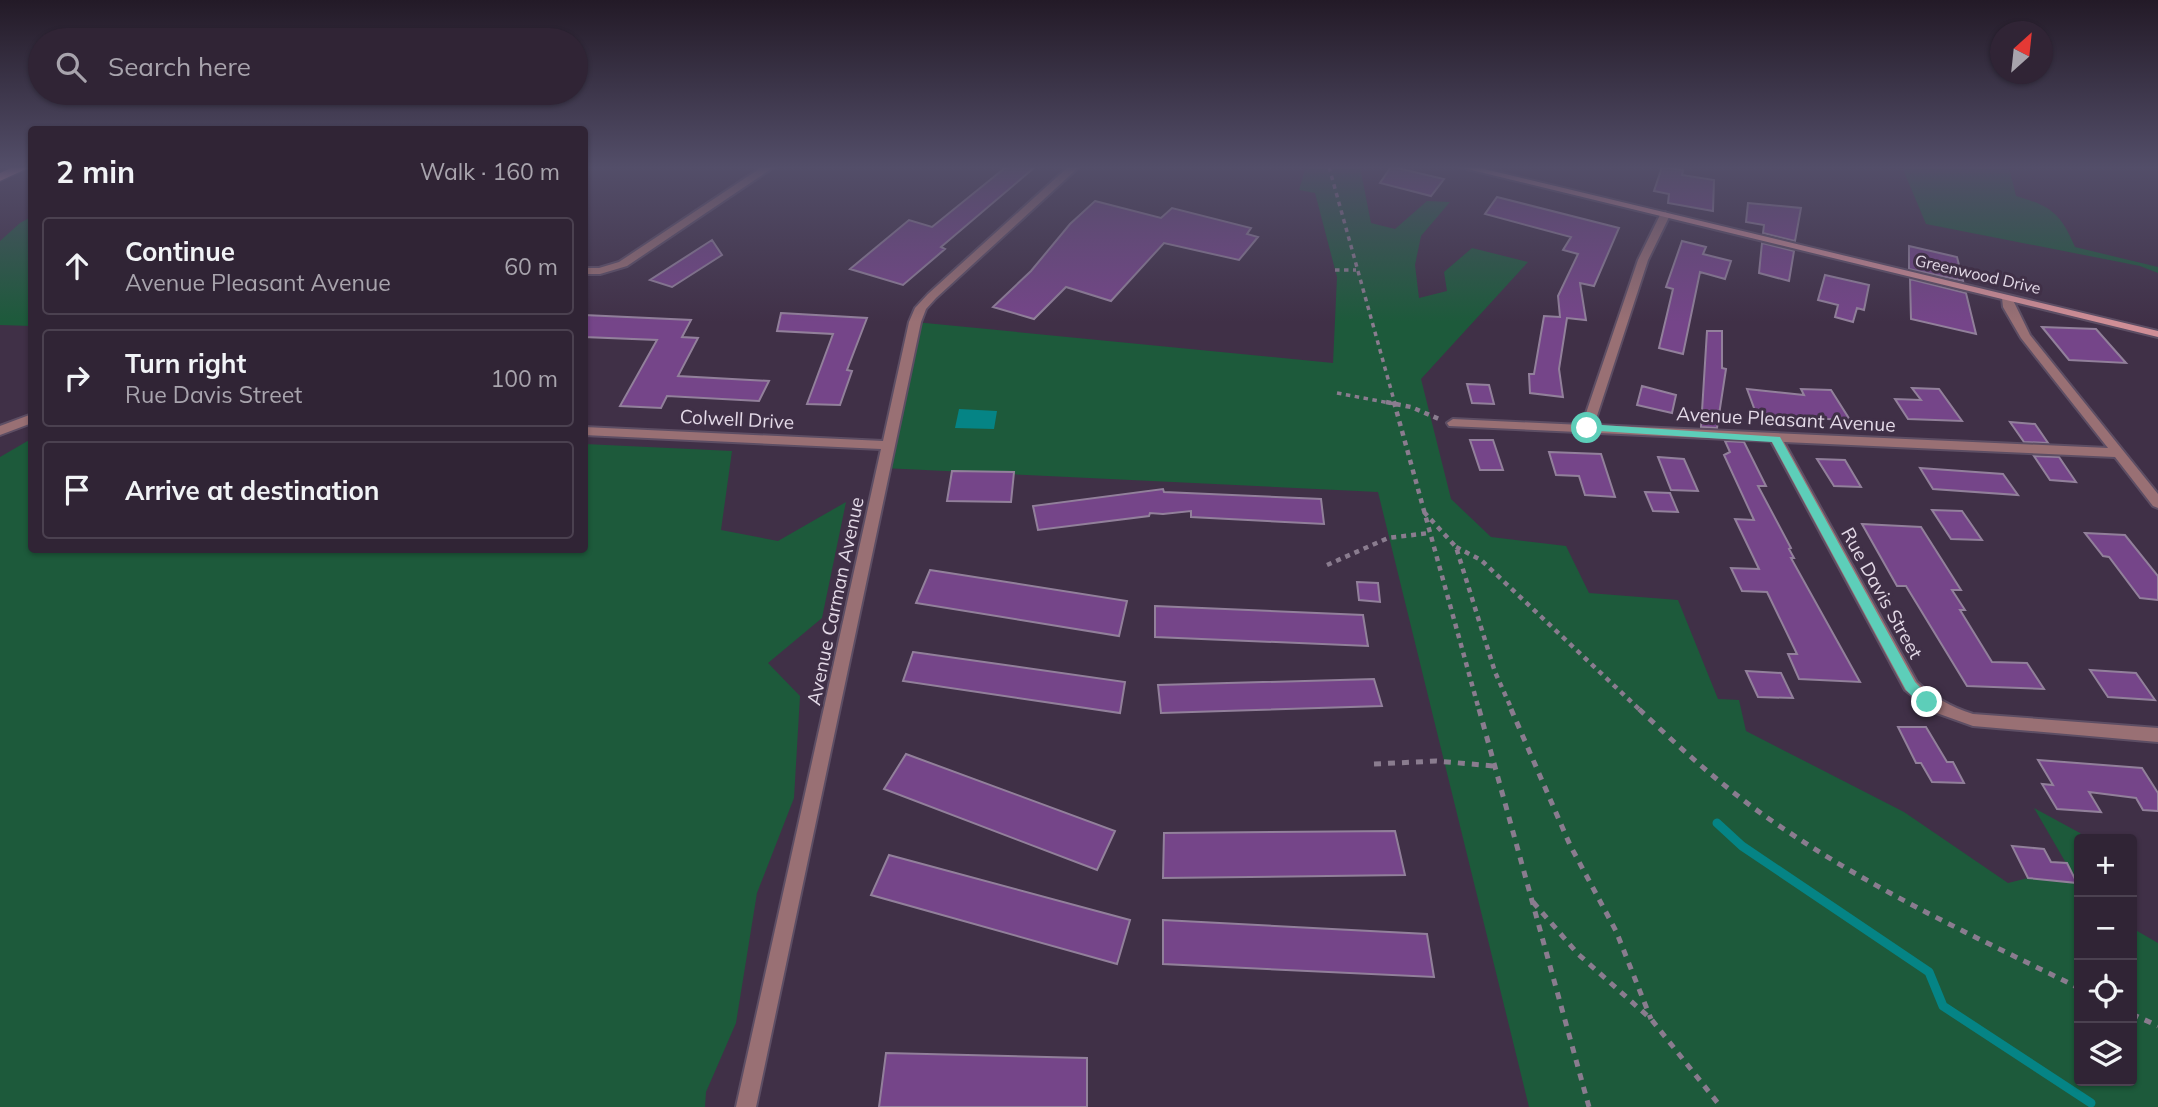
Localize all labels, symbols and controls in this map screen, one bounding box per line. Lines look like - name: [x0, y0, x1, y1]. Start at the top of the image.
- north arrow: [1990, 21, 2053, 84]
- search box: [28, 28, 588, 105]
- icon: search: [52, 48, 90, 86]
- text: Search here: [108, 50, 251, 83]
- text: 2 min: [56, 153, 135, 191]
- text: Walk · 160 m: [420, 157, 560, 186]
- text: Continue: [125, 235, 235, 268]
- icon: ahead: [58, 247, 96, 285]
- street label: Greenwood Drive: [1913, 250, 2043, 298]
- text: 60 m: [504, 252, 558, 281]
- text: Avenue Pleasant Avenue: [125, 268, 391, 297]
- text: Turn right: [125, 347, 246, 380]
- icon: right: [58, 359, 96, 397]
- text: 100 m: [490, 364, 558, 393]
- text: Rue Davis Street: [125, 380, 302, 409]
- street label: Avenue Pleasant Avenue: [1676, 401, 1896, 437]
- street label: Colwell Drive: [679, 404, 795, 434]
- route start: [1571, 412, 1602, 443]
- icon: arrive: [58, 471, 96, 509]
- text: Arrive at destination: [125, 474, 380, 507]
- street label: Avenue Carman Avenue: [801, 495, 869, 707]
- street label: Rue Davis Street: [1836, 523, 1928, 663]
- route end: [1911, 686, 1942, 717]
- map controls: [2074, 834, 2137, 1086]
- button: +: [2074, 834, 2137, 897]
- button: −: [2074, 897, 2137, 960]
- button: locate: [2074, 960, 2137, 1023]
- button: layers: [2074, 1023, 2137, 1086]

